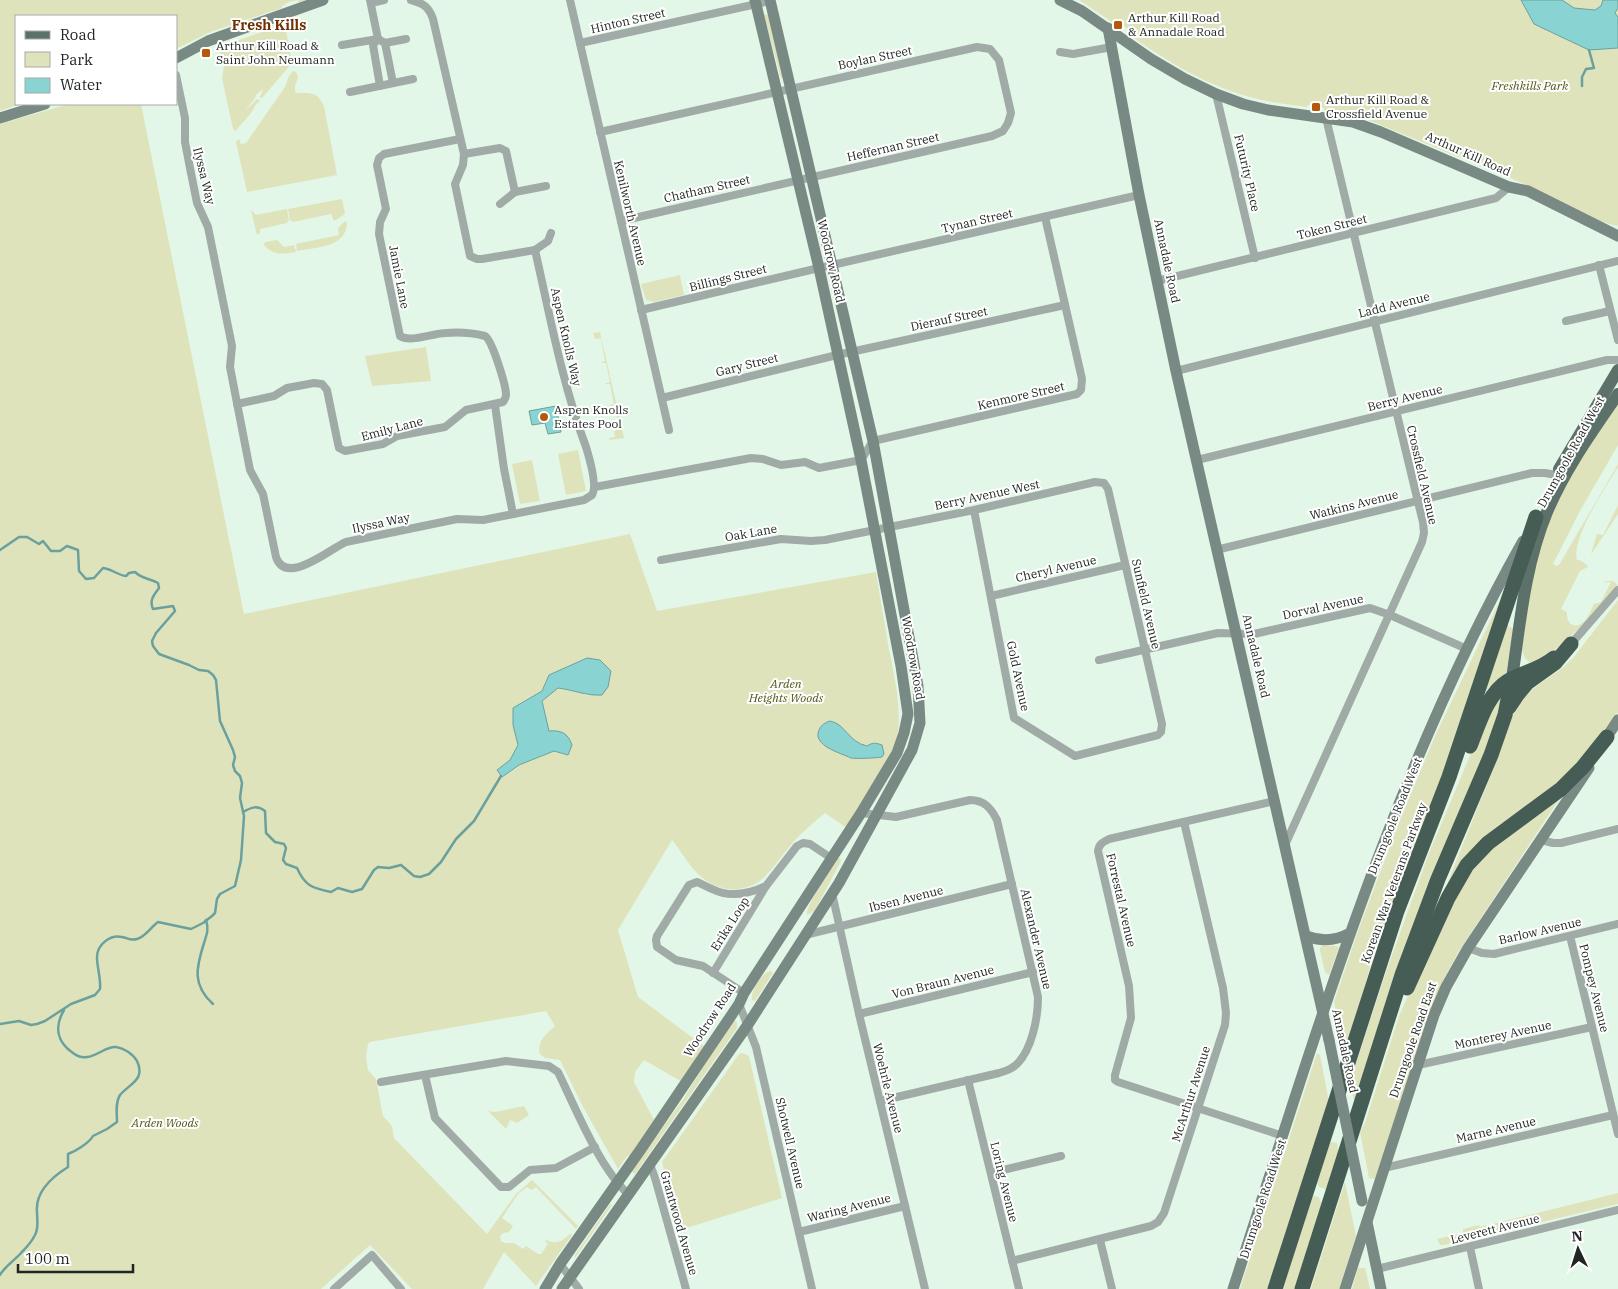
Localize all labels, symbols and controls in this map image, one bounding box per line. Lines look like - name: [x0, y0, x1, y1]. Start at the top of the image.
- street label: Hinton Street: [589, 5, 667, 36]
- place label: Arthur Kill Road & Annadale Road: [1128, 10, 1225, 39]
- legend: [15, 15, 178, 105]
- district label: Fresh Kills: [232, 16, 306, 34]
- marker: Arthur Kill Road & Annadale Road: [1112, 19, 1124, 31]
- text: Road: [60, 25, 96, 44]
- place label: Arthur Kill Road & Saint John Neumann: [216, 38, 335, 67]
- street label: Boylan Street: [836, 42, 913, 73]
- marker: Arthur Kill Road & Saint John Neumann: [200, 47, 212, 59]
- text: Park: [60, 50, 93, 69]
- text: Water: [60, 75, 102, 94]
- park label: Freshkills Park: [1491, 78, 1569, 93]
- place label: Arthur Kill Road & Crossfield Avenue: [1326, 92, 1430, 121]
- marker: Arthur Kill Road & Crossfield Avenue: [1310, 101, 1322, 113]
- street label: Arthur Kill Road: [1423, 128, 1513, 179]
- street label: Heffernan Street: [845, 129, 940, 164]
- street label: Futurity Place: [1231, 133, 1264, 213]
- street label: Ilyssa Way: [190, 146, 219, 207]
- street label: Kenilworth Avenue: [611, 159, 650, 267]
- street label: Chatham Street: [662, 171, 751, 206]
- street label: Tynan Street: [940, 205, 1014, 236]
- street label: Token Street: [1295, 211, 1368, 242]
- street label: Woodrow Road: [815, 218, 848, 304]
- street label: Annadale Road: [1151, 218, 1184, 304]
- street label: Jamie Lane: [386, 244, 413, 310]
- street label: Billings Street: [688, 261, 768, 294]
- street label: Aspen Knolls Way: [548, 286, 585, 388]
- street label: Ladd Avenue: [1357, 288, 1431, 321]
- street label: Dierauf Street: [909, 303, 989, 334]
- street label: Gary Street: [714, 350, 780, 380]
- street label: Kenmore Street: [976, 378, 1066, 413]
- street label: Berry Avenue: [1366, 381, 1444, 414]
- street label: Drumgoole Road West: [1534, 394, 1607, 510]
- place label: Aspen Knolls Estates Pool: [554, 402, 628, 431]
- marker: Aspen Knolls Estates Pool: [538, 411, 550, 423]
- street label: Emily Lane: [359, 413, 424, 444]
- street label: Crossfield Avenue: [1404, 424, 1441, 526]
- street label: Berry Avenue West: [933, 476, 1041, 513]
- street label: Watkins Avenue: [1308, 486, 1400, 523]
- street label: Ilyssa Way: [351, 509, 412, 536]
- street label: Oak Lane: [724, 521, 778, 544]
- street label: Cheryl Avenue: [1014, 552, 1098, 585]
- street label: Sunfield Avenue: [1129, 557, 1164, 650]
- street label: Dorval Avenue: [1281, 591, 1365, 622]
- street label: Annadale Road: [1240, 613, 1273, 699]
- street label: Woodrow Road: [899, 615, 928, 701]
- street label: Gold Avenue: [1004, 639, 1033, 712]
- park label: Arden Heights Woods: [748, 676, 824, 705]
- street label: Drumgoole Road West: [1364, 755, 1425, 876]
- street label: Korean War Veterans Parkway: [1357, 800, 1430, 965]
- street label: Forrestal Avenue: [1103, 851, 1140, 948]
- street label: Ibsen Avenue: [867, 882, 945, 915]
- street label: Alexander Avenue: [1018, 887, 1055, 991]
- street label: Erika Loop: [707, 894, 752, 954]
- street label: Barlow Avenue: [1497, 914, 1583, 947]
- street label: Pompey Avenue: [1576, 942, 1613, 1034]
- street label: Von Braun Avenue: [890, 962, 995, 1001]
- street label: Woodrow Road: [680, 980, 739, 1059]
- street label: Drumgoole Road East: [1386, 980, 1439, 1100]
- street label: Annadale Road: [1329, 1008, 1362, 1094]
- street label: Monterey Avenue: [1453, 1017, 1553, 1052]
- street label: Woehrle Avenue: [870, 1041, 907, 1134]
- street label: McArthur Avenue: [1168, 1044, 1213, 1144]
- street label: Shotwell Avenue: [773, 1096, 808, 1190]
- street label: Marne Avenue: [1455, 1113, 1537, 1146]
- park label: Arden Woods: [131, 1115, 199, 1130]
- street label: Drumgoole Road West: [1236, 1137, 1289, 1260]
- street label: Loring Avenue: [987, 1140, 1022, 1224]
- street label: Grantwood Avenue: [657, 1169, 702, 1277]
- street label: Waring Avenue: [805, 1190, 892, 1225]
- street label: Leverett Avenue: [1449, 1210, 1541, 1247]
- north arrow: [1553, 1224, 1603, 1274]
- text: N: [1571, 1227, 1583, 1245]
- scale bar: [18, 1242, 132, 1274]
- text: 100 m: [25, 1249, 70, 1268]

